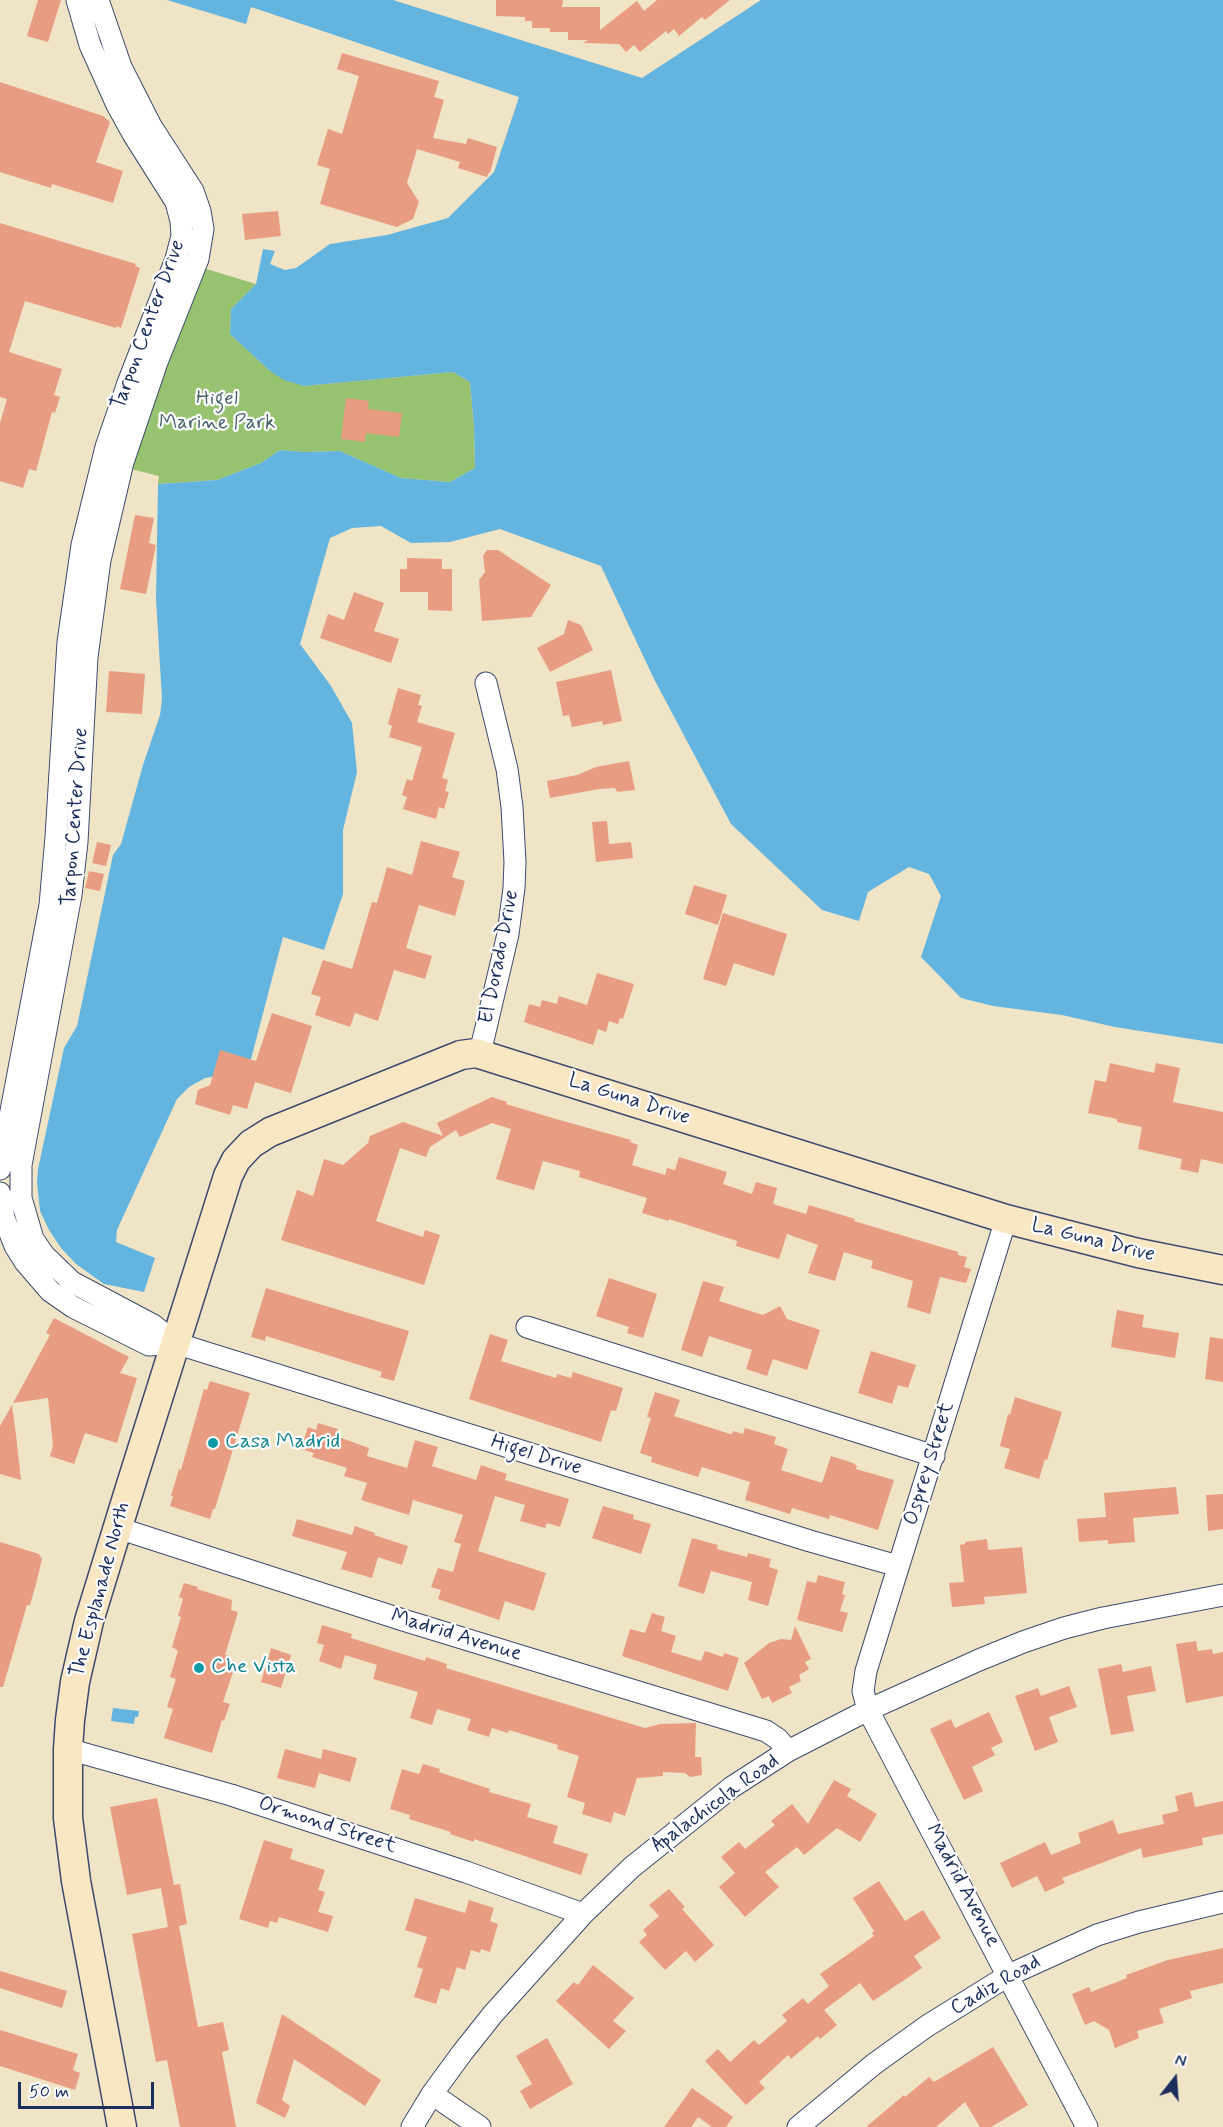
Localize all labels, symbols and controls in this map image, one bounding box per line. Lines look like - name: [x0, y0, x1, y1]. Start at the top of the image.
- street label: Tarpon Center Drive: [107, 237, 191, 413]
- park label: Higel Marine Park: [159, 387, 275, 437]
- street label: Tarpon Center Drive: [57, 727, 95, 907]
- street label: El Dorado Drive: [475, 888, 525, 1026]
- street label: La Guna Drive: [565, 1068, 693, 1132]
- street label: La Guna Drive: [1029, 1213, 1157, 1269]
- street label: Osprey Street: [899, 1399, 961, 1529]
- place label: Casa Madrid: [225, 1430, 340, 1456]
- street label: Higel Drive: [487, 1430, 585, 1482]
- marker: Casa Madrid: [206, 1436, 220, 1450]
- street label: The Esplanade North: [65, 1499, 137, 1681]
- street label: Madrid Avenue: [388, 1604, 524, 1668]
- place label: Che Vista: [211, 1655, 296, 1681]
- marker: Che Vista: [192, 1661, 206, 1675]
- street label: Apalachicola Road: [647, 1749, 785, 1859]
- street label: Ormond Street: [255, 1792, 399, 1860]
- street label: Madrid Avenue: [919, 1820, 1005, 1952]
- street label: Cadiz Road: [947, 1950, 1045, 2022]
- north arrow: [1145, 2049, 1205, 2109]
- text: N: [1172, 2050, 1189, 2073]
- scale bar: [21, 2070, 158, 2108]
- text: 50 m: [29, 2080, 69, 2104]

